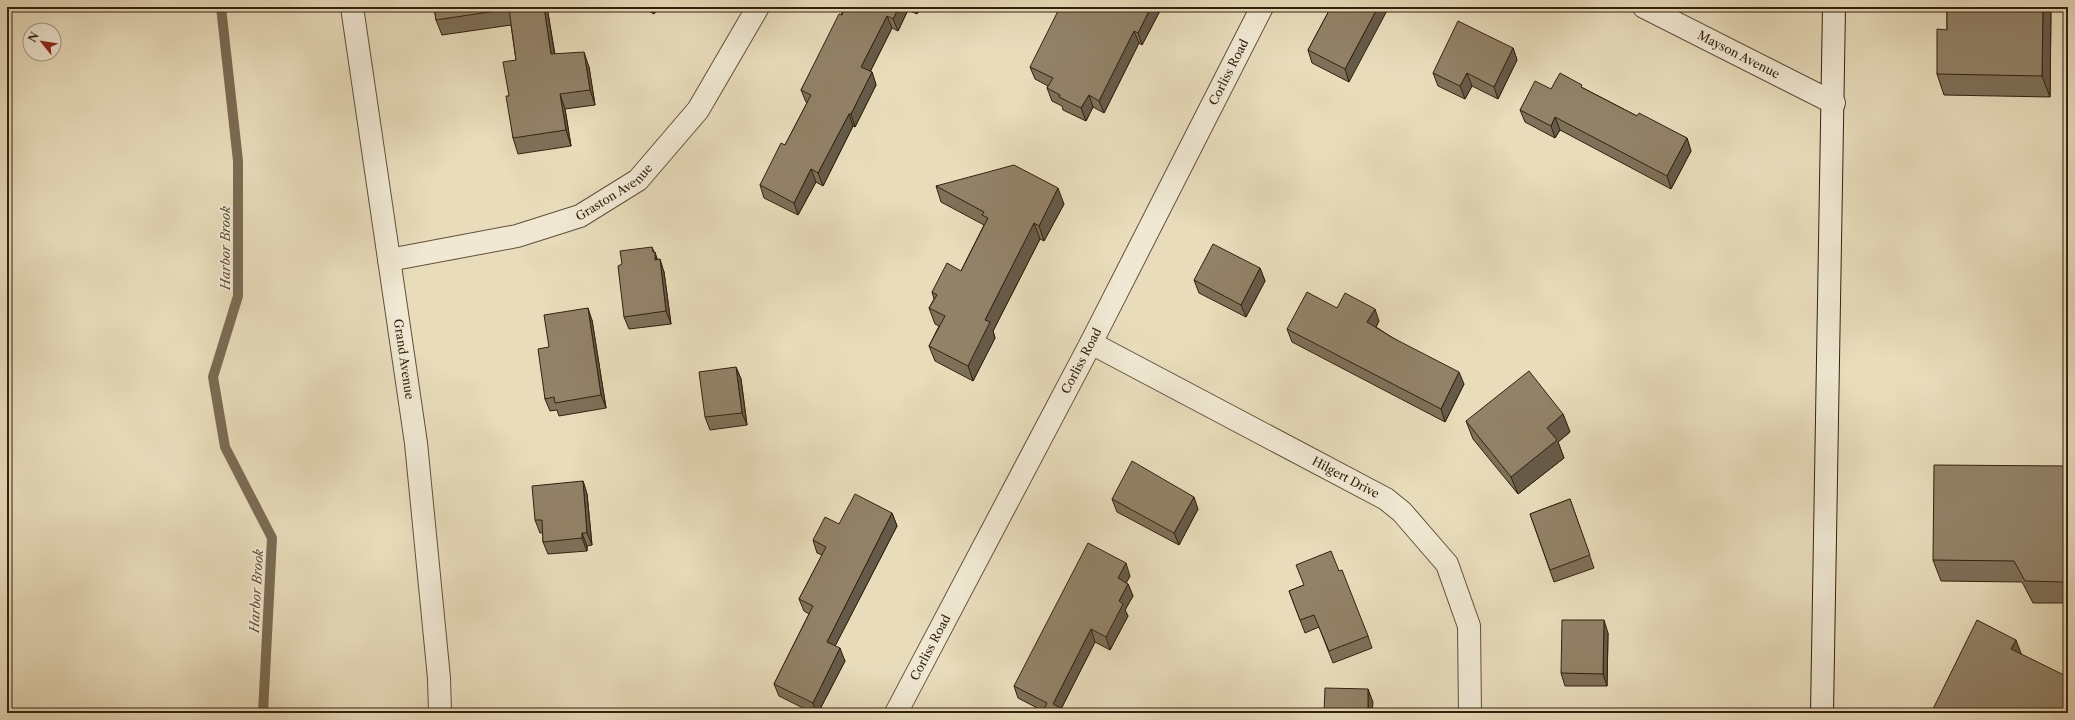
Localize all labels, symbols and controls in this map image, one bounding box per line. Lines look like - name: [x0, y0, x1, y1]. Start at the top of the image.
- north arrow: [22, 22, 62, 62]
- street label: Mayson Avenue: [1695, 27, 1783, 81]
- text: N: [25, 29, 42, 45]
- street label: Corliss Road: [1205, 36, 1252, 108]
- street label: Graston Avenue: [573, 160, 656, 224]
- water label: Harbor Brook: [217, 206, 233, 291]
- street label: Grand Avenue: [391, 318, 418, 401]
- street label: Corliss Road: [1058, 325, 1105, 396]
- street label: Hilgert Drive: [1309, 453, 1382, 501]
- water label: Harbor Brook: [246, 548, 266, 634]
- street label: Corliss Road: [907, 611, 954, 683]

